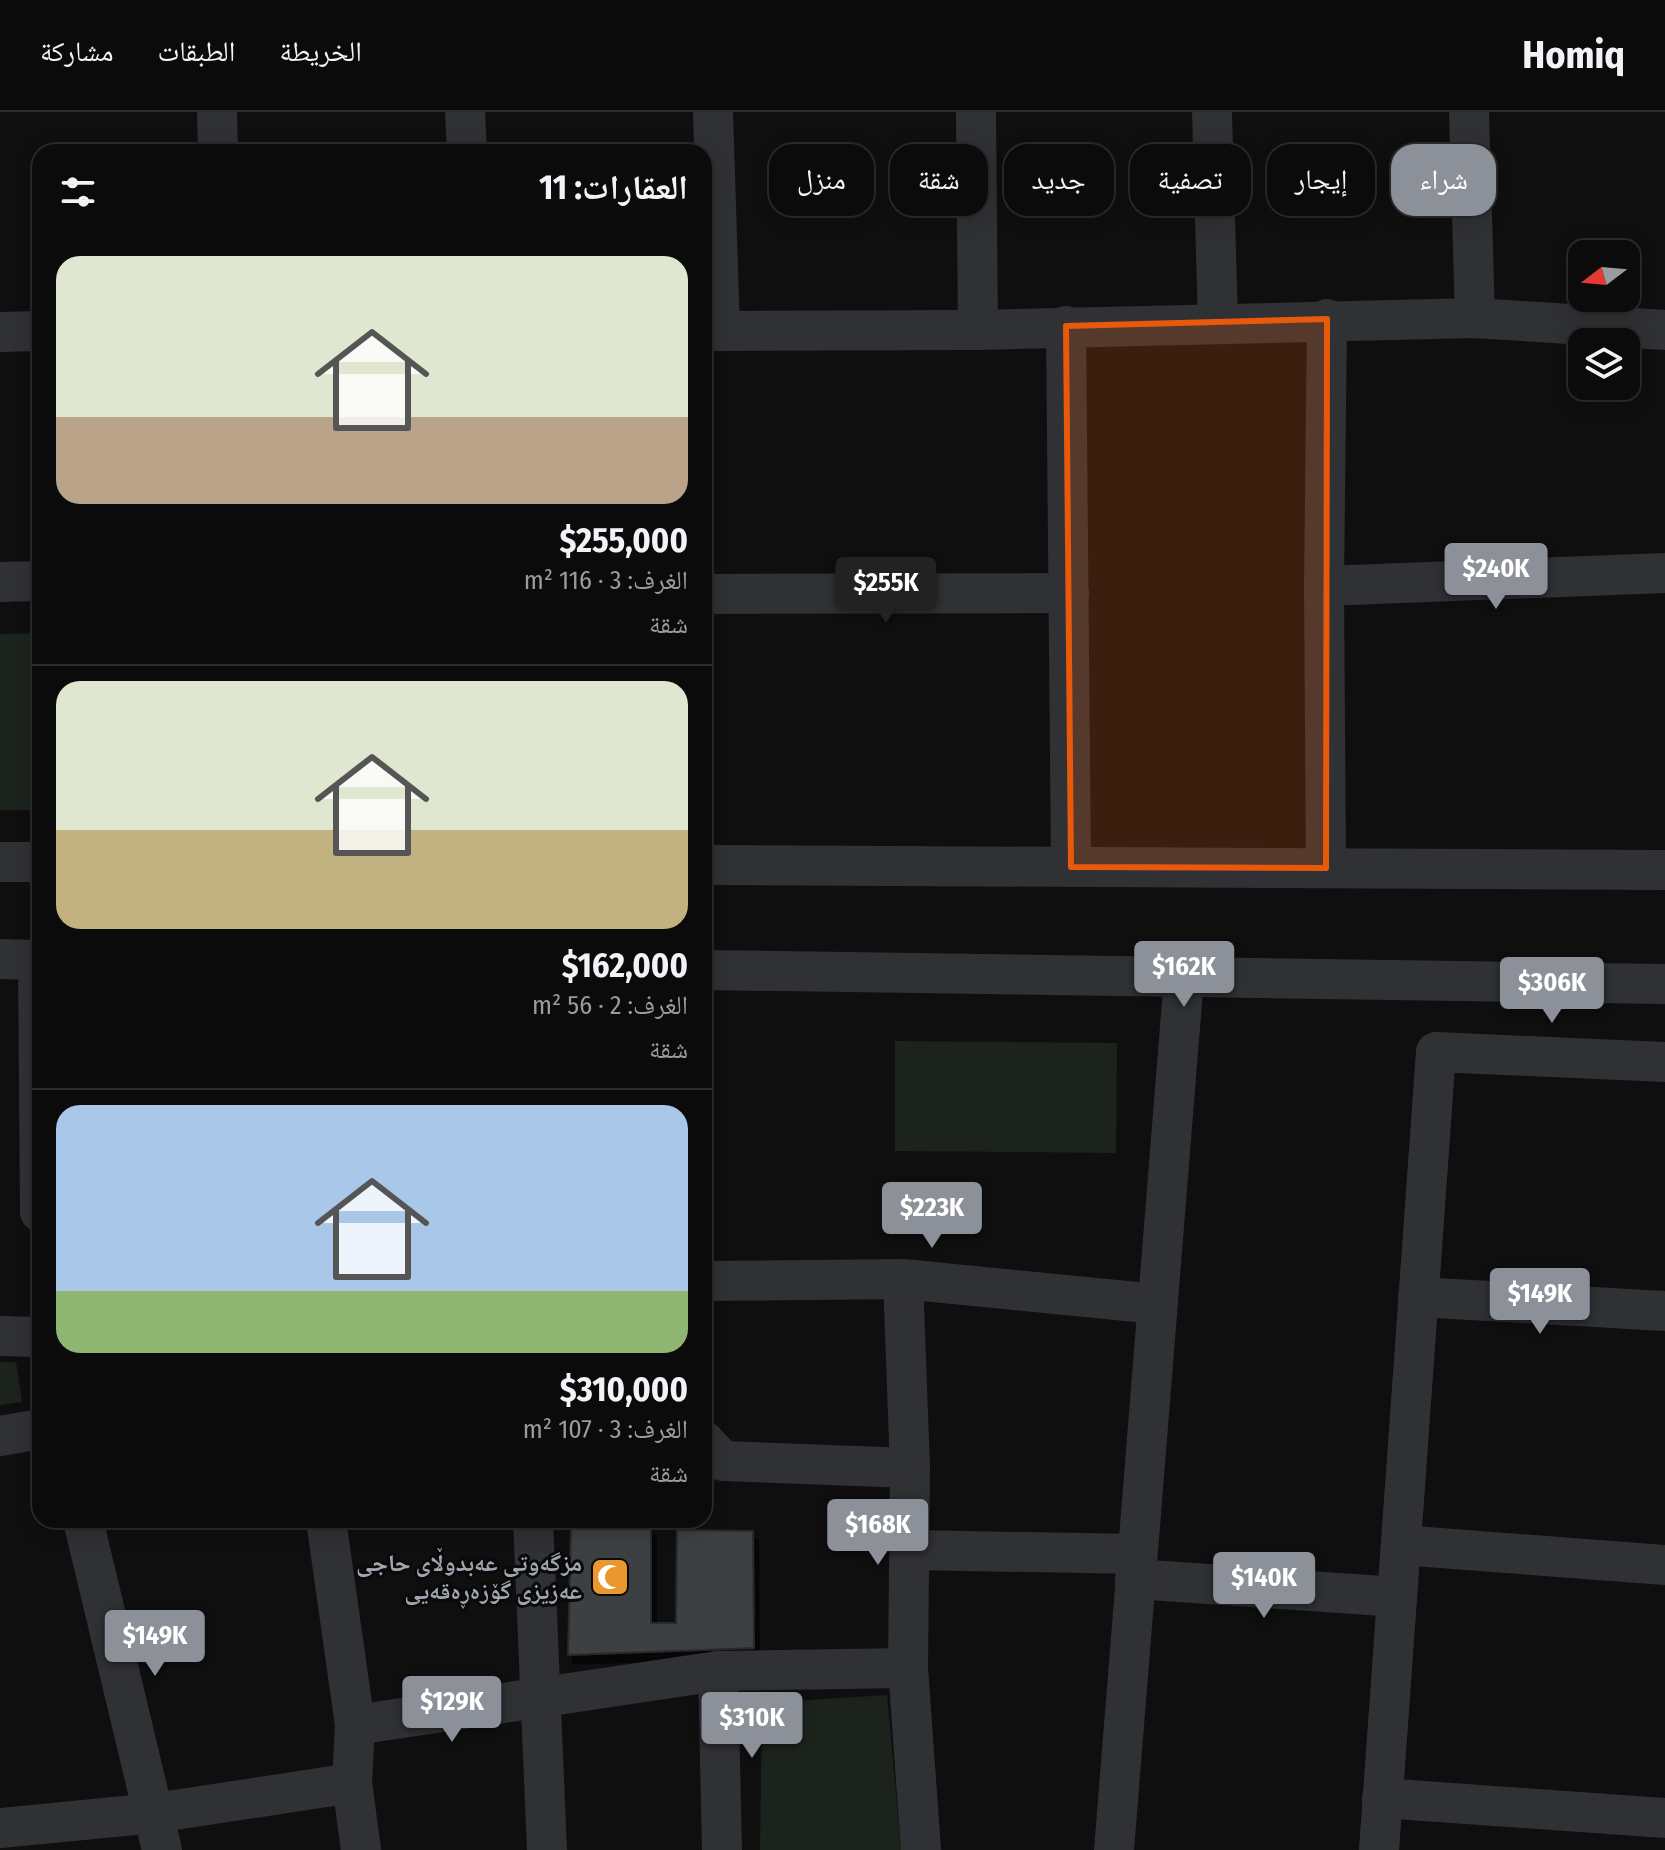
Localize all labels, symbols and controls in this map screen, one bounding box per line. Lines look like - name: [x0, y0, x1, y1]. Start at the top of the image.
- text: Homiq: [1522, 32, 1625, 78]
- text: مشاركة: [40, 35, 114, 68]
- text: الطبقات: [158, 35, 235, 68]
- text: الخريطة: [279, 35, 362, 68]
- chip: منزل: [769, 144, 874, 216]
- chip: شقة: [890, 144, 988, 216]
- chip: جديد: [1004, 144, 1114, 216]
- chip: تصفية: [1130, 144, 1251, 216]
- chip: إيجار: [1267, 144, 1375, 216]
- chip: شراء: [1391, 144, 1496, 216]
- text: العقارات: 11: [539, 167, 688, 208]
- icon: filters: [56, 170, 100, 214]
- north arrow: [1568, 240, 1640, 312]
- map controls: [1568, 240, 1640, 400]
- icon: home: [300, 308, 444, 452]
- button: layers: [1568, 328, 1640, 400]
- text: $255,000: [560, 520, 688, 561]
- pin: $240K: [1440, 543, 1552, 611]
- text: $240K: [1463, 553, 1529, 584]
- pin: $255K: [830, 557, 942, 625]
- text: الغرف: 3 · 116 m²: [524, 565, 688, 596]
- text: $255K: [853, 567, 919, 598]
- text: شقة: [649, 609, 688, 640]
- icon: home: [300, 733, 444, 877]
- pin: $162K: [1128, 941, 1240, 1009]
- text: $162,000: [562, 945, 688, 986]
- text: $162K: [1152, 951, 1216, 982]
- pin: $306K: [1496, 957, 1608, 1025]
- text: $306K: [1518, 967, 1586, 998]
- text: الغرف: 2 · 56 m²: [532, 990, 688, 1021]
- text: شقة: [649, 1034, 688, 1065]
- icon: home: [300, 1157, 444, 1301]
- pin: $223K: [876, 1182, 988, 1250]
- text: $223K: [900, 1192, 964, 1223]
- pin: $149K: [1484, 1268, 1596, 1336]
- text: $149K: [1508, 1278, 1572, 1309]
- text: $310,000: [560, 1369, 688, 1410]
- text: الغرف: 3 · 107 m²: [523, 1414, 688, 1445]
- text: شقة: [649, 1458, 688, 1489]
- pin: $168K: [822, 1499, 934, 1567]
- text: $168K: [845, 1509, 911, 1540]
- place label: مزگەوتی عەبدوڵای حاجی عەزیزی گۆزەڕەقەیی: [356, 1547, 582, 1609]
- pin: $140K: [1208, 1552, 1320, 1620]
- mosque icon: مزگەوتی عەبدوڵای حاجی عەزیزی گۆزەڕەقەیی: [589, 1556, 631, 1598]
- text: $140K: [1231, 1562, 1297, 1593]
- pin: $149K: [99, 1610, 211, 1678]
- text: $149K: [123, 1620, 187, 1651]
- pin: $129K: [396, 1676, 508, 1744]
- text: $129K: [420, 1686, 484, 1717]
- pin: $310K: [696, 1692, 808, 1760]
- text: $310K: [719, 1702, 785, 1733]

